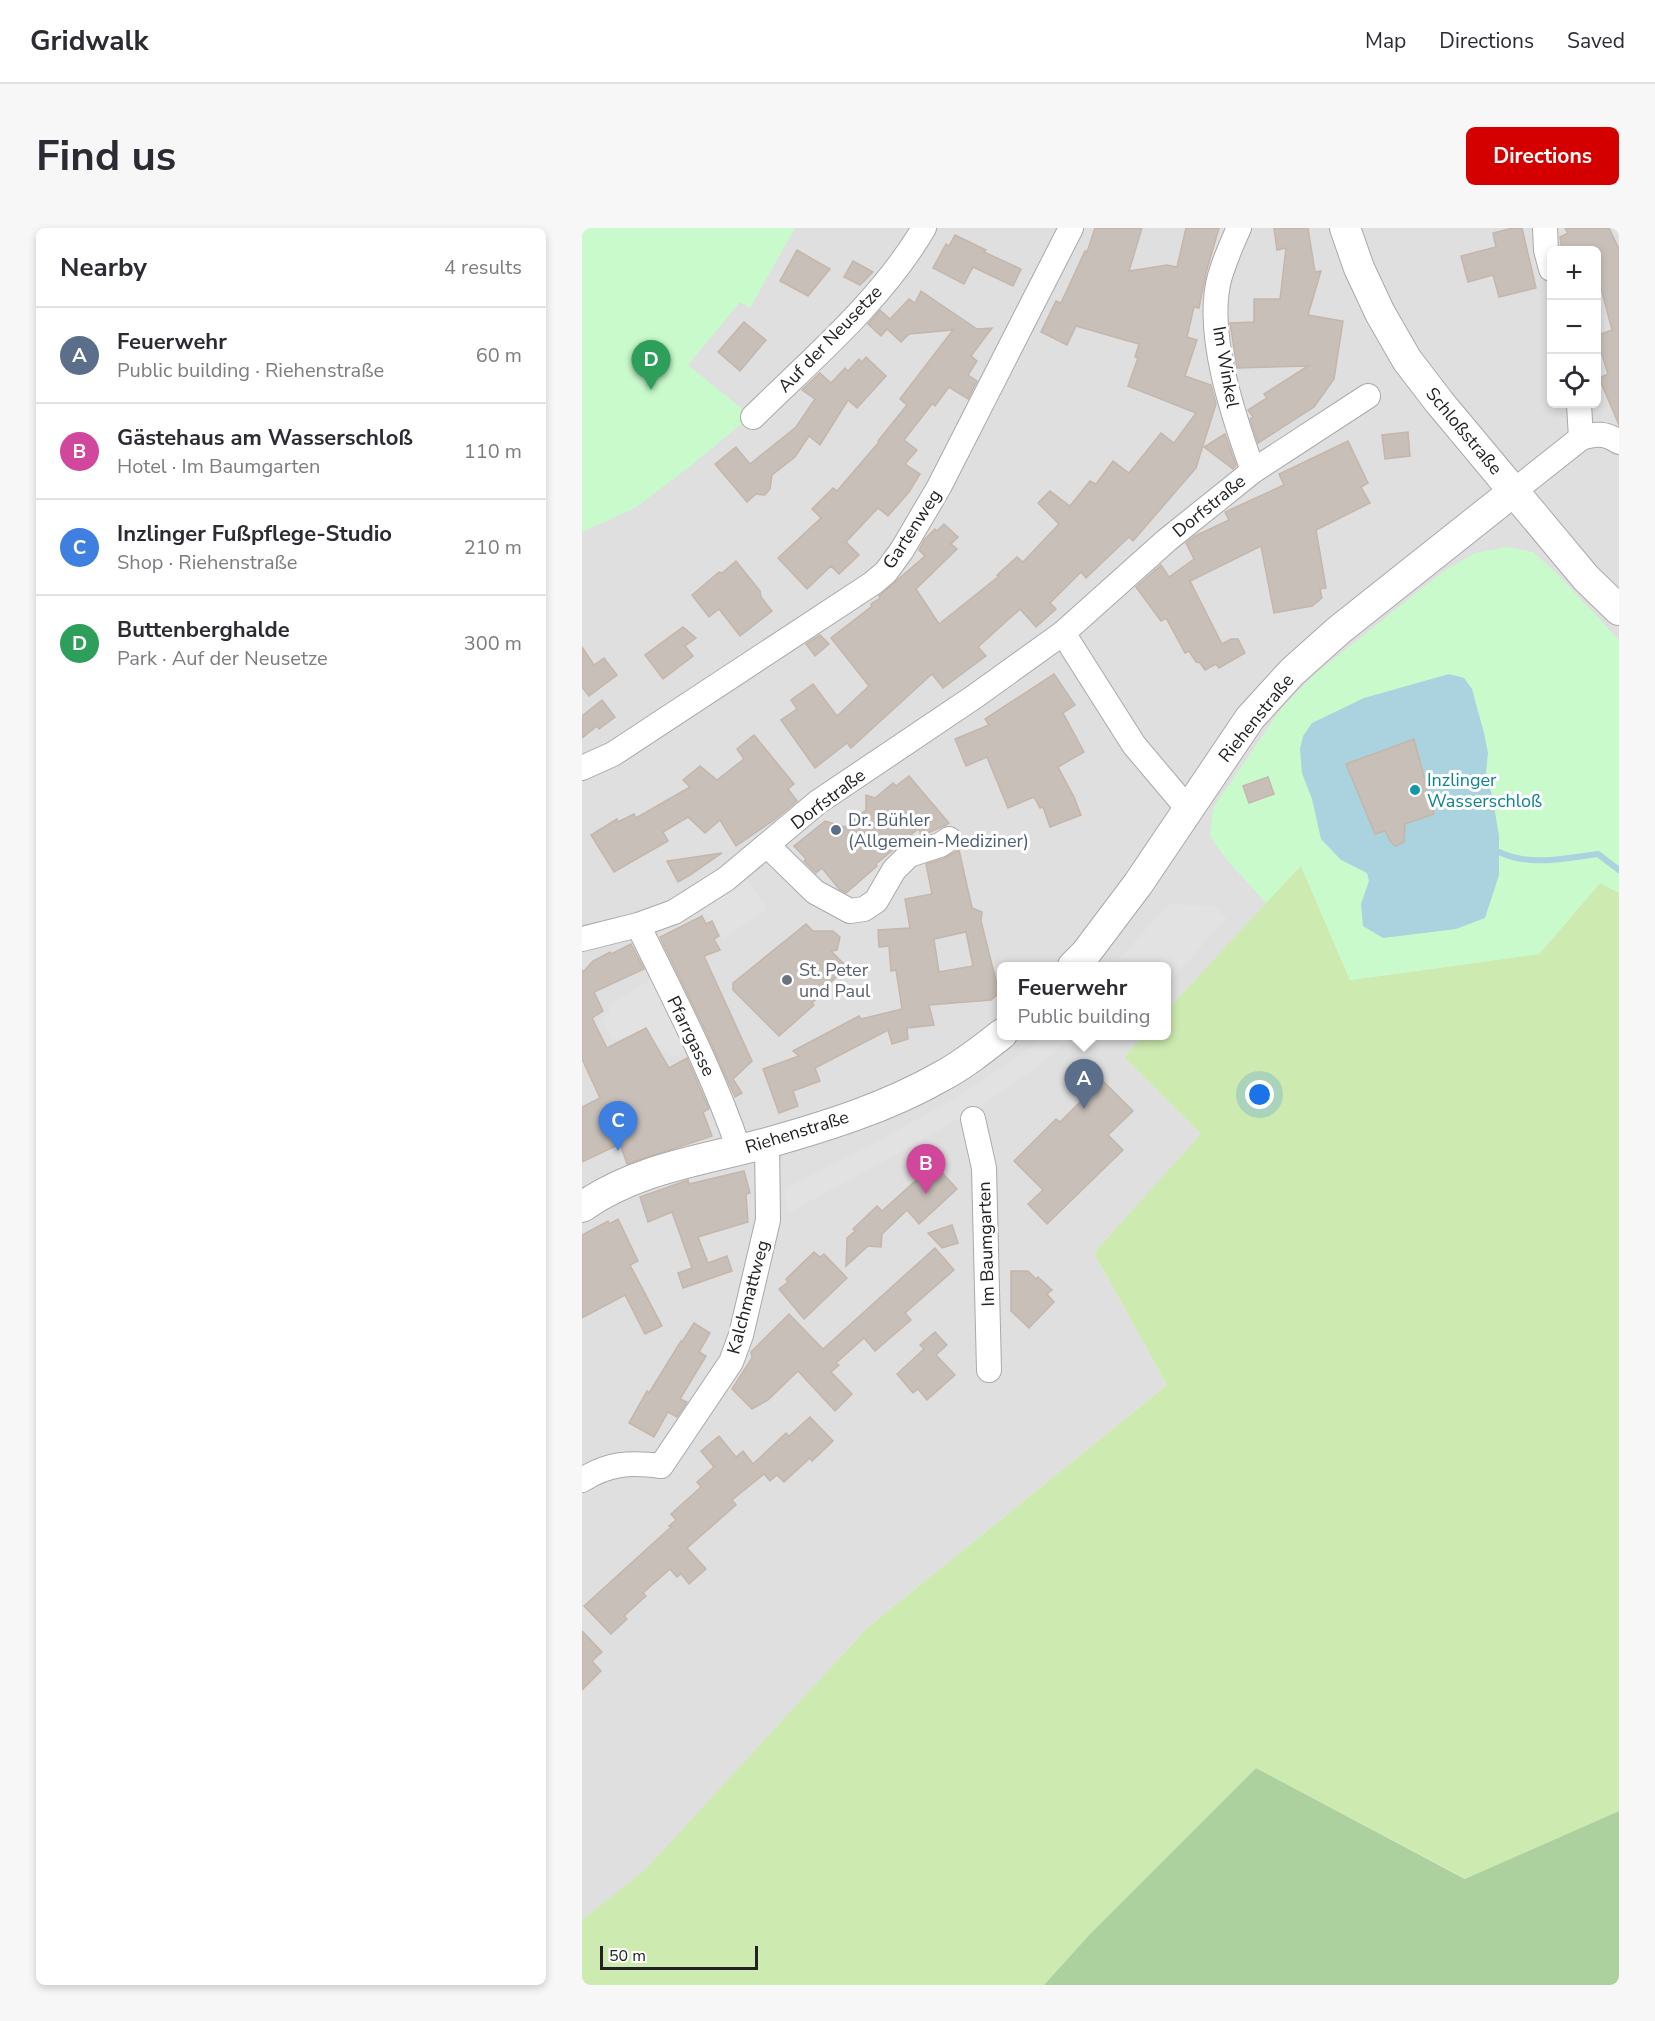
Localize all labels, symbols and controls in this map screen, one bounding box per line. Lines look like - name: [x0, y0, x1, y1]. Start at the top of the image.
- text: Gridwalk: [30, 22, 148, 60]
- text: Map: [1365, 27, 1406, 55]
- text: Directions: [1439, 27, 1534, 55]
- text: Saved: [1567, 27, 1625, 55]
- button: Directions: [1466, 127, 1619, 185]
- text: Find us: [36, 128, 176, 185]
- map controls: [1547, 246, 1601, 408]
- button: +: [1547, 246, 1601, 300]
- text: Nearby: [60, 250, 147, 285]
- text: 4 results: [444, 254, 522, 281]
- street label: Auf der Neusetze: [773, 280, 887, 398]
- button: −: [1547, 300, 1601, 354]
- street label: Im Winkel: [1207, 324, 1245, 410]
- text: Feuerwehr: [117, 327, 227, 357]
- pin: D: [632, 340, 670, 390]
- text: A: [72, 342, 87, 369]
- text: 60 m: [476, 342, 522, 369]
- button: locate: [1547, 354, 1601, 408]
- text: Public building · Riehenstraße: [117, 357, 384, 384]
- street label: Schloßstraße: [1420, 382, 1508, 480]
- text: Gästehaus am Wasserschloß: [117, 423, 413, 453]
- text: B: [73, 438, 86, 465]
- text: 110 m: [464, 438, 522, 465]
- text: Hotel · Im Baumgarten: [117, 453, 320, 480]
- street label: Dorfstraße: [1167, 469, 1251, 543]
- street label: Gartenweg: [877, 484, 947, 574]
- text: Inzlinger Fußpflege-Studio: [117, 519, 392, 549]
- text: C: [73, 534, 86, 561]
- text: 210 m: [464, 534, 522, 561]
- text: Shop · Riehenstraße: [117, 549, 297, 576]
- text: Buttenberghalde: [117, 615, 290, 645]
- text: D: [72, 630, 87, 657]
- text: 300 m: [464, 630, 522, 657]
- text: Park · Auf der Neusetze: [117, 645, 328, 672]
- street label: Riehenstraße: [1213, 669, 1299, 767]
- street label: Dorfstraße: [786, 763, 870, 835]
- place label: Inzlinger Wasserschloß: [1427, 768, 1542, 813]
- marker: Inzlinger Wasserschloß: [1408, 783, 1422, 797]
- place label: Dr. Bühler (Allgemein-Mediziner): [848, 808, 1029, 853]
- marker: Dr. Bühler (Allgemein-Mediziner): [829, 823, 843, 837]
- place label: St. Peter und Paul: [799, 958, 871, 1003]
- popup: [997, 962, 1171, 1040]
- marker: St. Peter und Paul: [780, 973, 794, 987]
- text: Feuerwehr: [1017, 973, 1127, 1003]
- street label: Pfarrgasse: [661, 992, 721, 1080]
- text: Public building: [1017, 1003, 1151, 1030]
- pin: A: [1064, 1060, 1104, 1109]
- your location: [1245, 1080, 1274, 1109]
- pin: C: [598, 1102, 638, 1151]
- street label: Riehenstraße: [742, 1105, 852, 1159]
- pin: B: [906, 1144, 946, 1194]
- street label: Im Baumgarten: [972, 1181, 1000, 1307]
- street label: Kalchmattweg: [721, 1237, 775, 1357]
- scale bar: [600, 1943, 758, 1970]
- text: 50 m: [609, 1945, 646, 1967]

